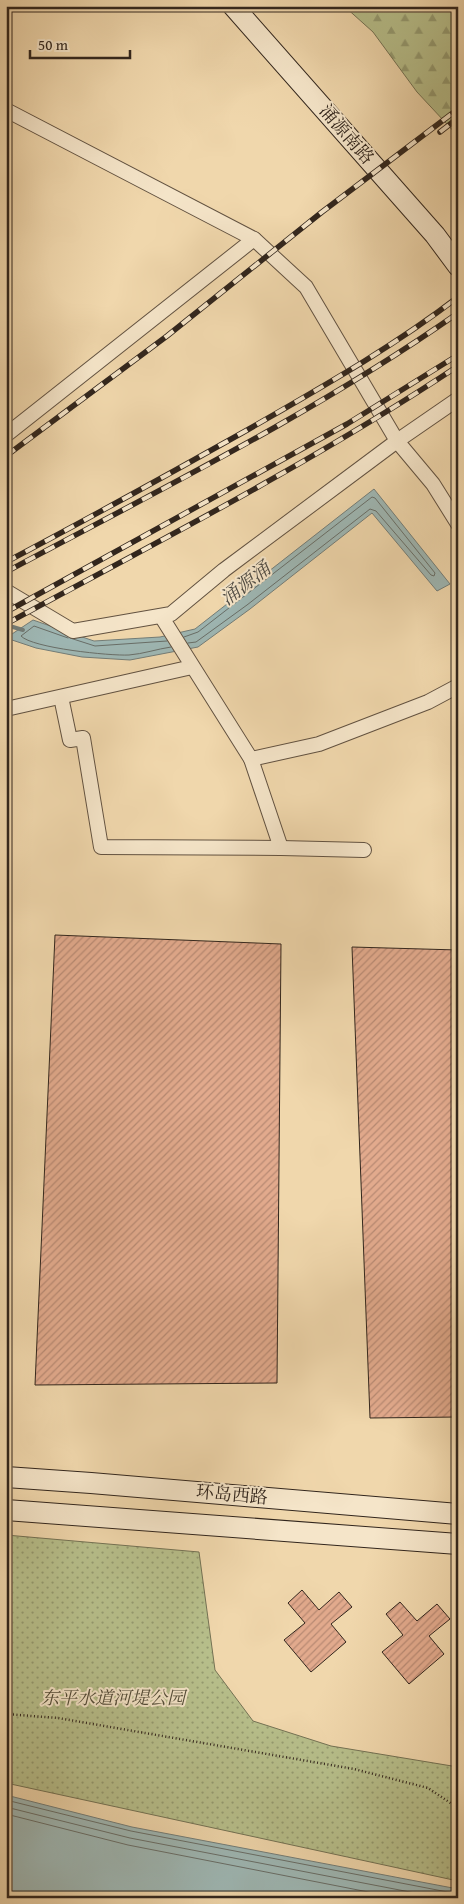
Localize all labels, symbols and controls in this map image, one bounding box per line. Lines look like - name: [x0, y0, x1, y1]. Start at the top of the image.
- scale bar: [30, 28, 130, 60]
- text: 50 m: [38, 34, 69, 55]
- street label: 涌源南路: [313, 98, 381, 170]
- water label: 涌源涌: [214, 553, 278, 612]
- street label: 环岛西路: [195, 1477, 269, 1511]
- park label: 东平水道河堤公园: [41, 1684, 188, 1711]

